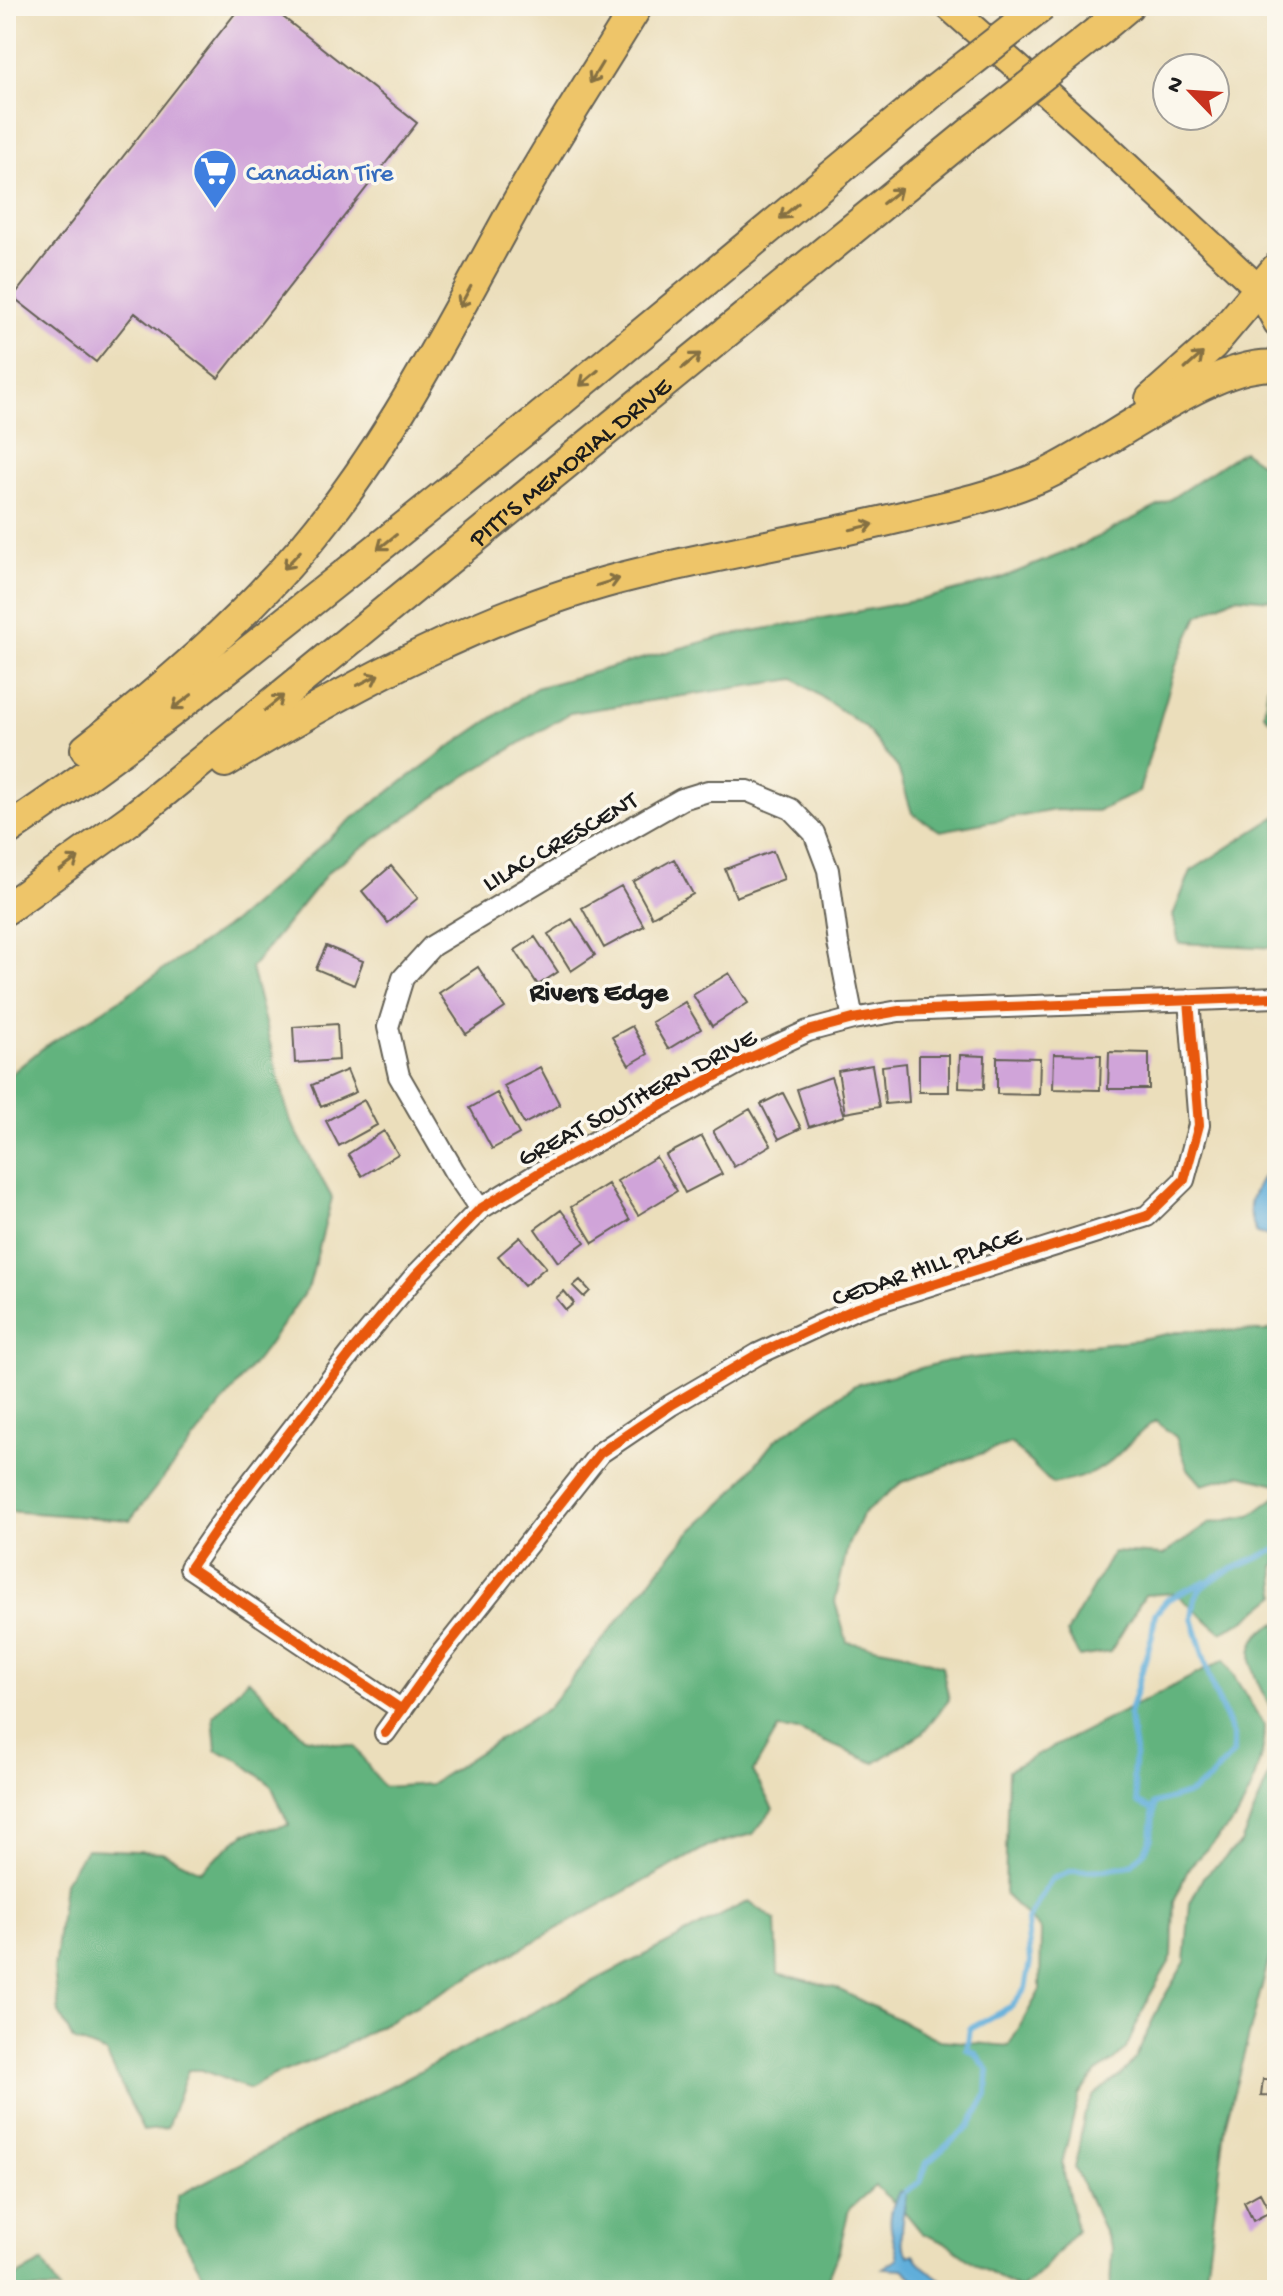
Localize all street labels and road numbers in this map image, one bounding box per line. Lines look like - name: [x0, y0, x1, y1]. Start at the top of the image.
- street label: PITT'S MEMORIAL DRIVE: [464, 372, 680, 557]
- street label: LILAC CRESCENT: [478, 786, 645, 901]
- street label: GREAT SOUTHERN DRIVE: [514, 1024, 763, 1176]
- street label: CEDAR HILL PLACE: [829, 1222, 1027, 1316]

